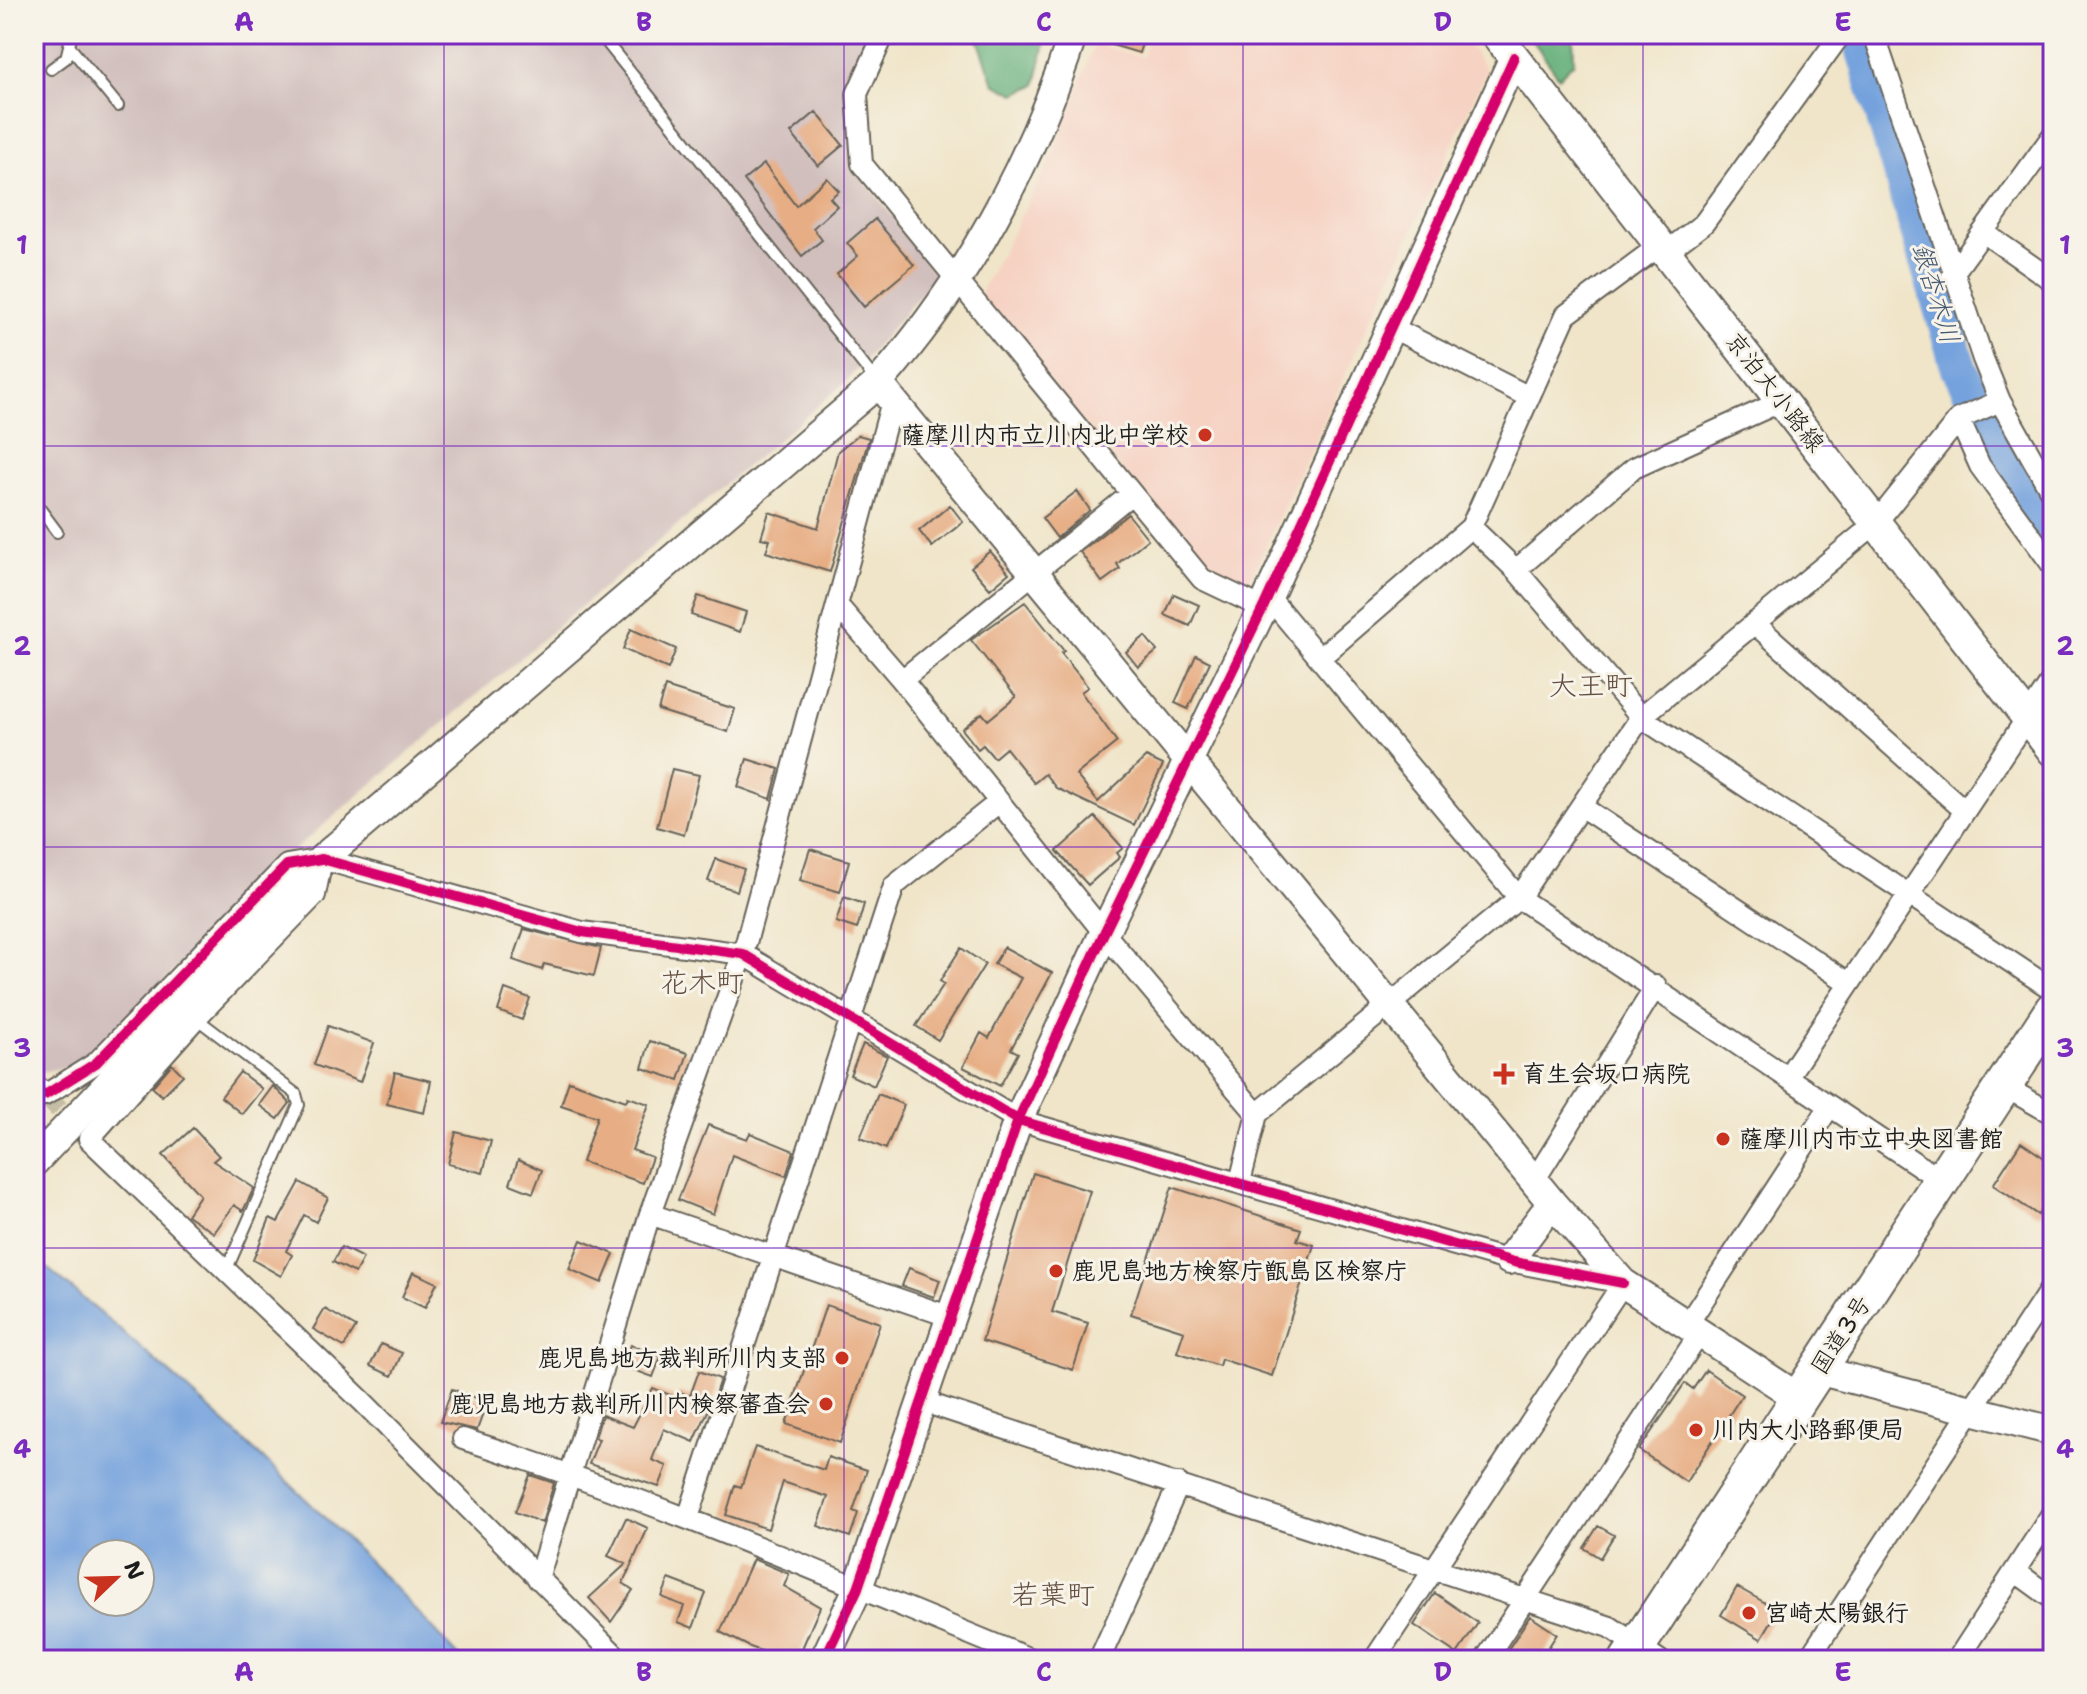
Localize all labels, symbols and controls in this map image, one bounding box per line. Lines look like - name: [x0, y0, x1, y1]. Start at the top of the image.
- text: A: [234, 4, 254, 39]
- text: B: [636, 4, 652, 39]
- text: C: [1036, 4, 1052, 39]
- text: D: [1434, 4, 1452, 39]
- text: E: [1834, 4, 1852, 39]
- text: 1: [16, 227, 28, 262]
- text: 1: [2059, 227, 2071, 262]
- water label: 銀杏木川: [1905, 238, 1968, 348]
- street label: 京泊大小路線: [1718, 325, 1832, 459]
- place label: 薩摩川内市立川内北中学校: [901, 419, 1189, 451]
- marker: 薩摩川内市立川内北中学校: [1196, 426, 1214, 444]
- text: 2: [13, 628, 31, 663]
- text: 2: [2056, 628, 2074, 663]
- district label: 大王町: [1549, 666, 1633, 704]
- district label: 花木町: [660, 963, 744, 1001]
- text: 3: [13, 1030, 31, 1065]
- text: 3: [2056, 1030, 2074, 1065]
- place label: 育生会坂口病院: [1522, 1058, 1690, 1090]
- marker: 育生会坂口病院: [1493, 1063, 1515, 1085]
- place label: 薩摩川内市立中央図書館: [1739, 1123, 2003, 1155]
- marker: 薩摩川内市立中央図書館: [1714, 1130, 1732, 1148]
- place label: 鹿児島地方検察庁甑島区検察庁: [1072, 1255, 1408, 1287]
- marker: 鹿児島地方検察庁甑島区検察庁: [1047, 1262, 1065, 1280]
- street label: 国道3号: [1803, 1289, 1879, 1381]
- place label: 鹿児島地方裁判所川内支部: [538, 1342, 826, 1374]
- marker: 鹿児島地方裁判所川内支部: [833, 1349, 851, 1367]
- place label: 鹿児島地方裁判所川内検察審査会: [450, 1388, 810, 1420]
- marker: 鹿児島地方裁判所川内検察審査会: [817, 1395, 835, 1413]
- place label: 川内大小路郵便局: [1712, 1414, 1904, 1446]
- marker: 川内大小路郵便局: [1687, 1421, 1705, 1439]
- text: 4: [13, 1431, 31, 1466]
- text: 4: [2056, 1431, 2074, 1466]
- north arrow: [76, 1538, 156, 1618]
- text: N: [117, 1557, 151, 1584]
- district label: 若葉町: [1011, 1575, 1095, 1613]
- place label: 宮崎太陽銀行: [1765, 1597, 1909, 1629]
- marker: 宮崎太陽銀行: [1740, 1604, 1758, 1622]
- text: A: [234, 1654, 254, 1689]
- text: B: [636, 1654, 652, 1689]
- text: C: [1036, 1654, 1052, 1689]
- text: D: [1434, 1654, 1452, 1689]
- text: E: [1834, 1654, 1852, 1689]

